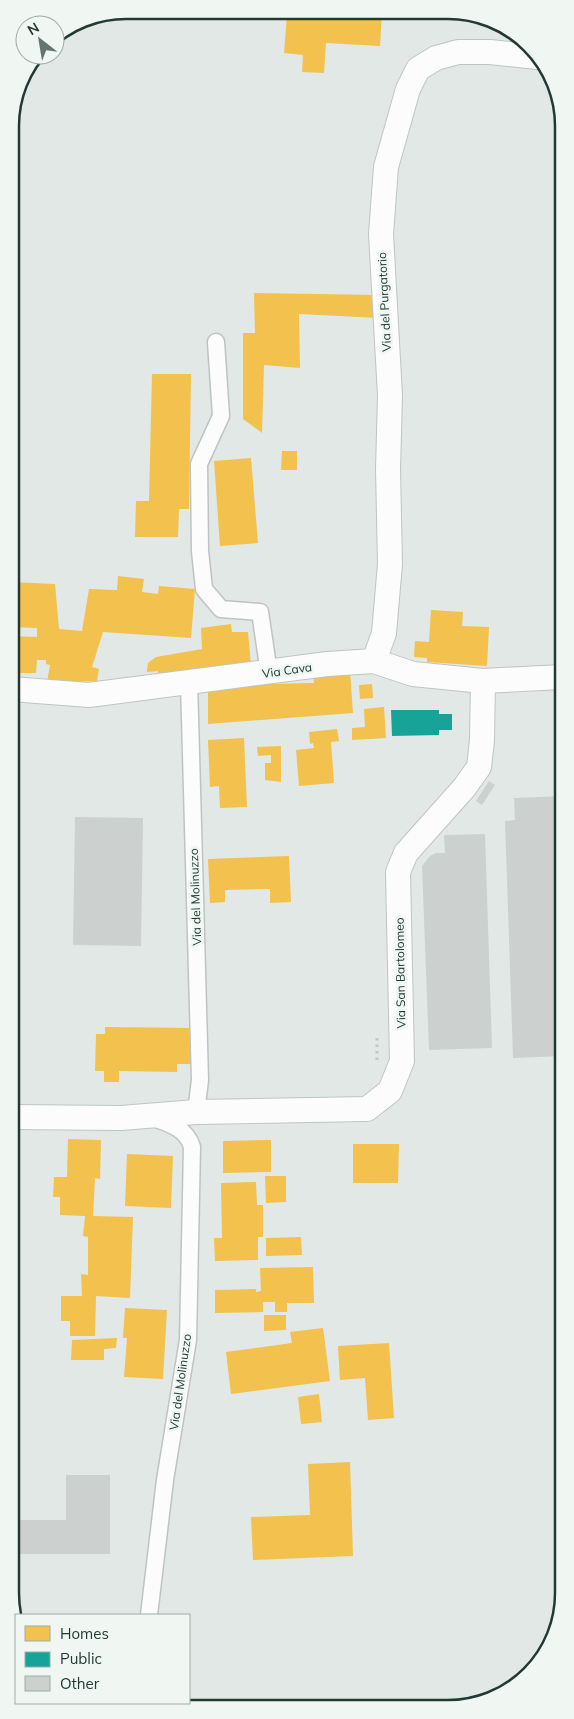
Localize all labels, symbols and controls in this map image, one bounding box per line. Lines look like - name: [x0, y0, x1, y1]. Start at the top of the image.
- north arrow: [15, 15, 65, 65]
- text: N: [24, 18, 42, 39]
- street label: Via del Purgatorio: [374, 252, 394, 352]
- street label: Via Cava: [261, 659, 313, 681]
- street label: Via del Molinuzzo: [186, 848, 204, 946]
- street label: Via San Bartolomeo: [392, 917, 408, 1029]
- street label: Via del Molinuzzo: [166, 1333, 194, 1431]
- legend: [15, 1614, 190, 1704]
- text: Homes: [60, 1624, 109, 1643]
- text: Public: [60, 1649, 102, 1668]
- text: Other: [60, 1674, 100, 1693]

